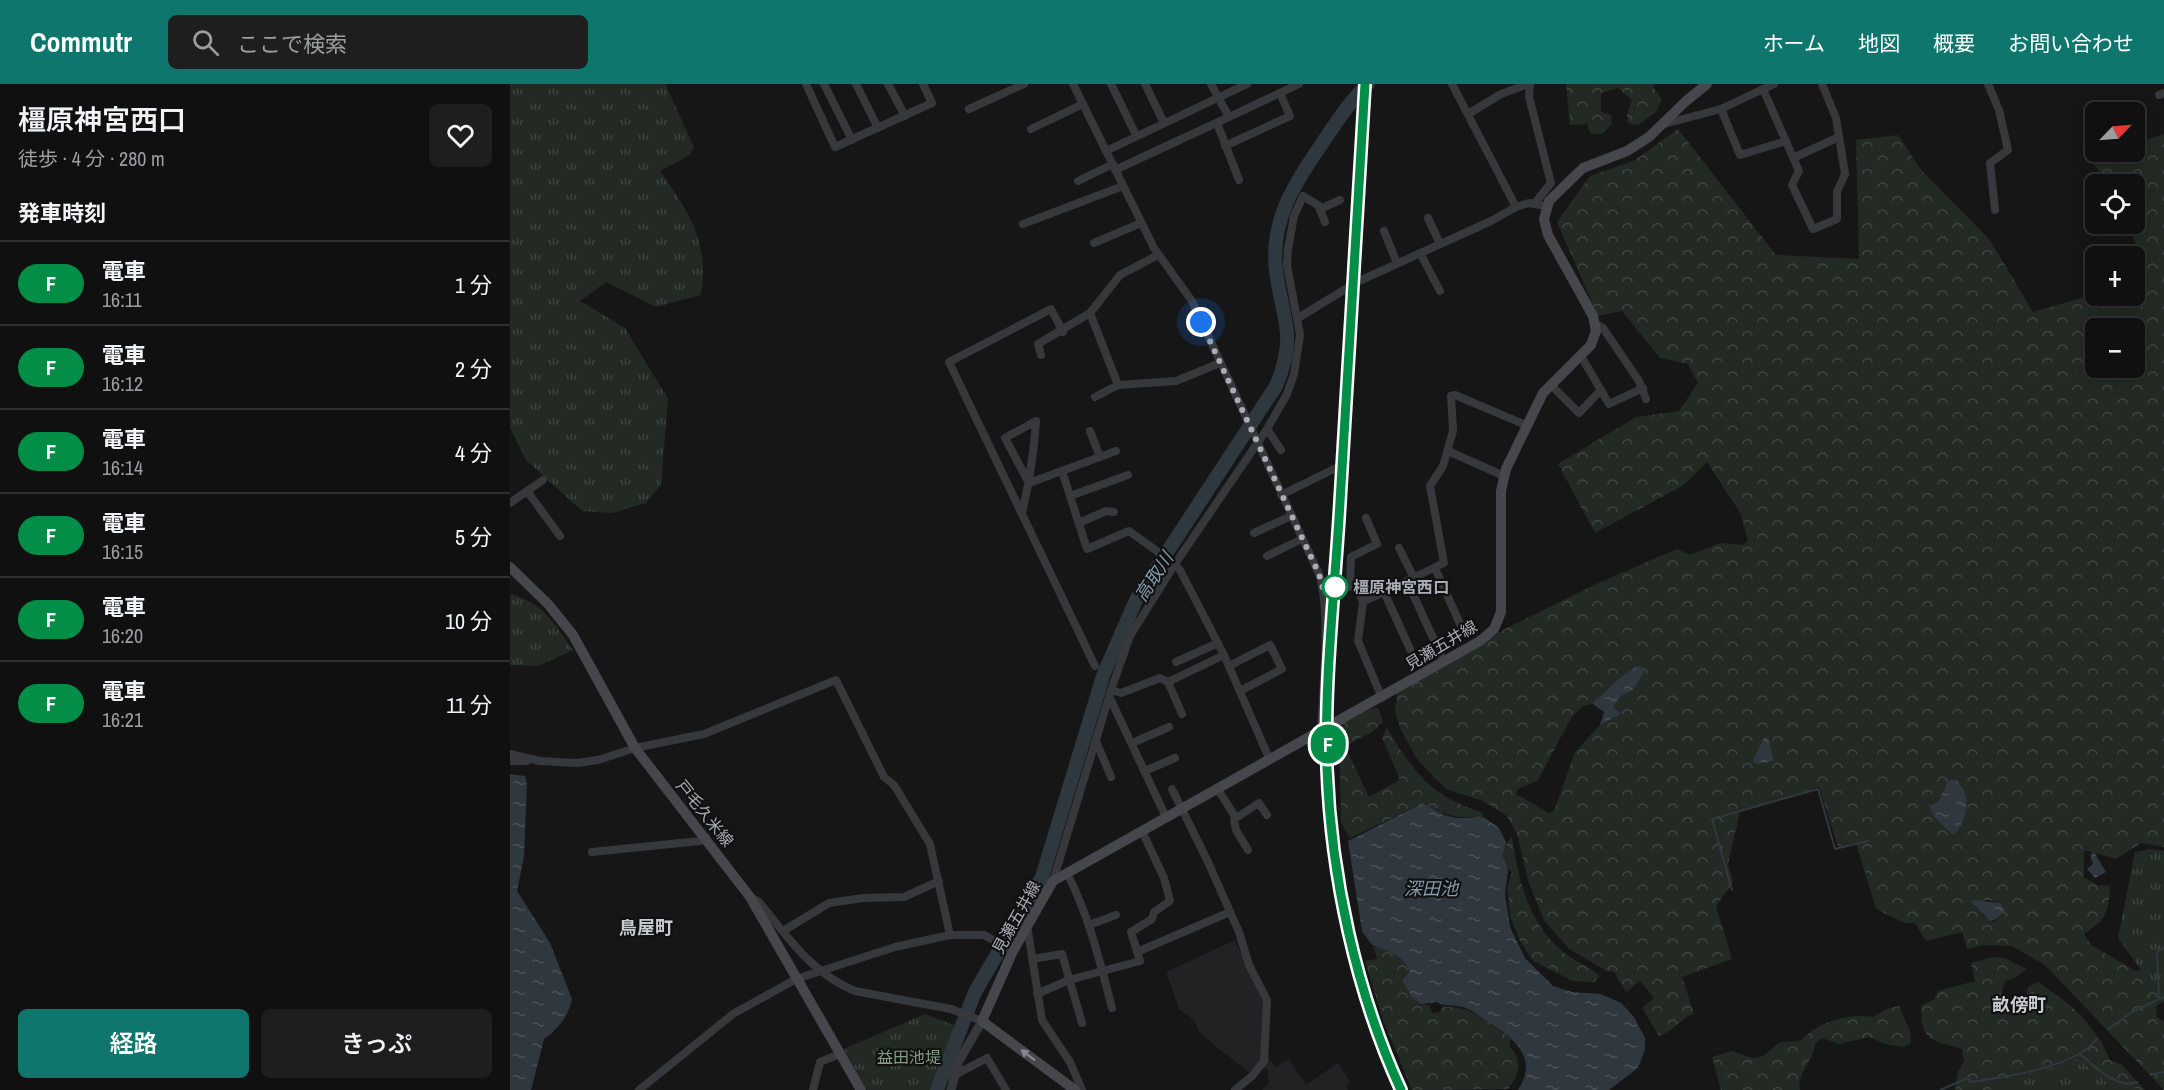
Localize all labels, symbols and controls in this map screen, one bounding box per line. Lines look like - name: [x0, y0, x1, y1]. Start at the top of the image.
- search box: [168, 15, 588, 69]
- text: Commutr: [30, 23, 132, 61]
- icon: search: [189, 26, 222, 59]
- text: ここで検索: [237, 29, 347, 59]
- text: ホーム: [1763, 29, 1825, 58]
- text: 地図: [1858, 29, 1900, 58]
- text: 概要: [1933, 29, 1975, 58]
- text: お問い合わせ: [2008, 29, 2134, 58]
- text: 橿原神宮西口: [18, 101, 186, 139]
- north arrow: [2085, 102, 2145, 162]
- map controls: [2085, 102, 2145, 378]
- button: heart: [429, 104, 492, 167]
- text: 徒歩 · 4 分 · 280 m: [18, 145, 165, 172]
- button: locate: [2085, 174, 2145, 234]
- text: 発車時刻: [18, 198, 106, 228]
- button: +: [2085, 246, 2145, 306]
- text: 電車: [102, 256, 146, 286]
- text: F: [46, 269, 56, 298]
- text: 1 分: [455, 270, 492, 300]
- text: 16:11: [102, 286, 142, 313]
- your location: [1186, 307, 1216, 337]
- button: −: [2085, 318, 2145, 378]
- text: 電車: [102, 340, 146, 370]
- text: F: [46, 353, 56, 382]
- text: 2 分: [455, 354, 492, 384]
- text: 16:12: [102, 370, 143, 397]
- text: 電車: [102, 424, 146, 454]
- text: F: [46, 437, 56, 466]
- text: 4 分: [455, 438, 492, 468]
- text: 16:14: [102, 454, 143, 481]
- text: 電車: [102, 508, 146, 538]
- text: F: [46, 521, 56, 550]
- text: 5 分: [455, 522, 492, 552]
- text: 16:15: [102, 538, 143, 565]
- water label: 高取川: [1128, 546, 1180, 606]
- marker: 橿原神宮西口: [1322, 574, 1348, 600]
- place label: 橿原神宮西口: [1353, 576, 1449, 598]
- text: 電車: [102, 592, 146, 622]
- text: F: [46, 605, 56, 634]
- text: 10 分: [445, 606, 492, 636]
- street label: 見瀬五井線: [1401, 615, 1481, 675]
- text: 16:20: [102, 622, 143, 649]
- text: 電車: [102, 676, 146, 706]
- text: F: [46, 689, 56, 718]
- text: 11 分: [446, 690, 492, 720]
- text: 16:21: [102, 706, 143, 733]
- line badge: F: [1308, 724, 1348, 764]
- text: F: [1323, 730, 1333, 759]
- street label: 戸毛久米線: [671, 775, 739, 851]
- water label: 深田池: [1404, 876, 1460, 901]
- street label: 見瀬五井線: [987, 877, 1045, 957]
- district label: 鳥屋町: [619, 915, 673, 940]
- district label: 畝傍町: [1992, 992, 2046, 1017]
- button: 経路: [18, 1009, 249, 1078]
- button: きっぷ: [261, 1009, 492, 1078]
- park label: 益田池堤: [877, 1046, 941, 1068]
- one-way arrow: [1021, 1050, 1036, 1062]

